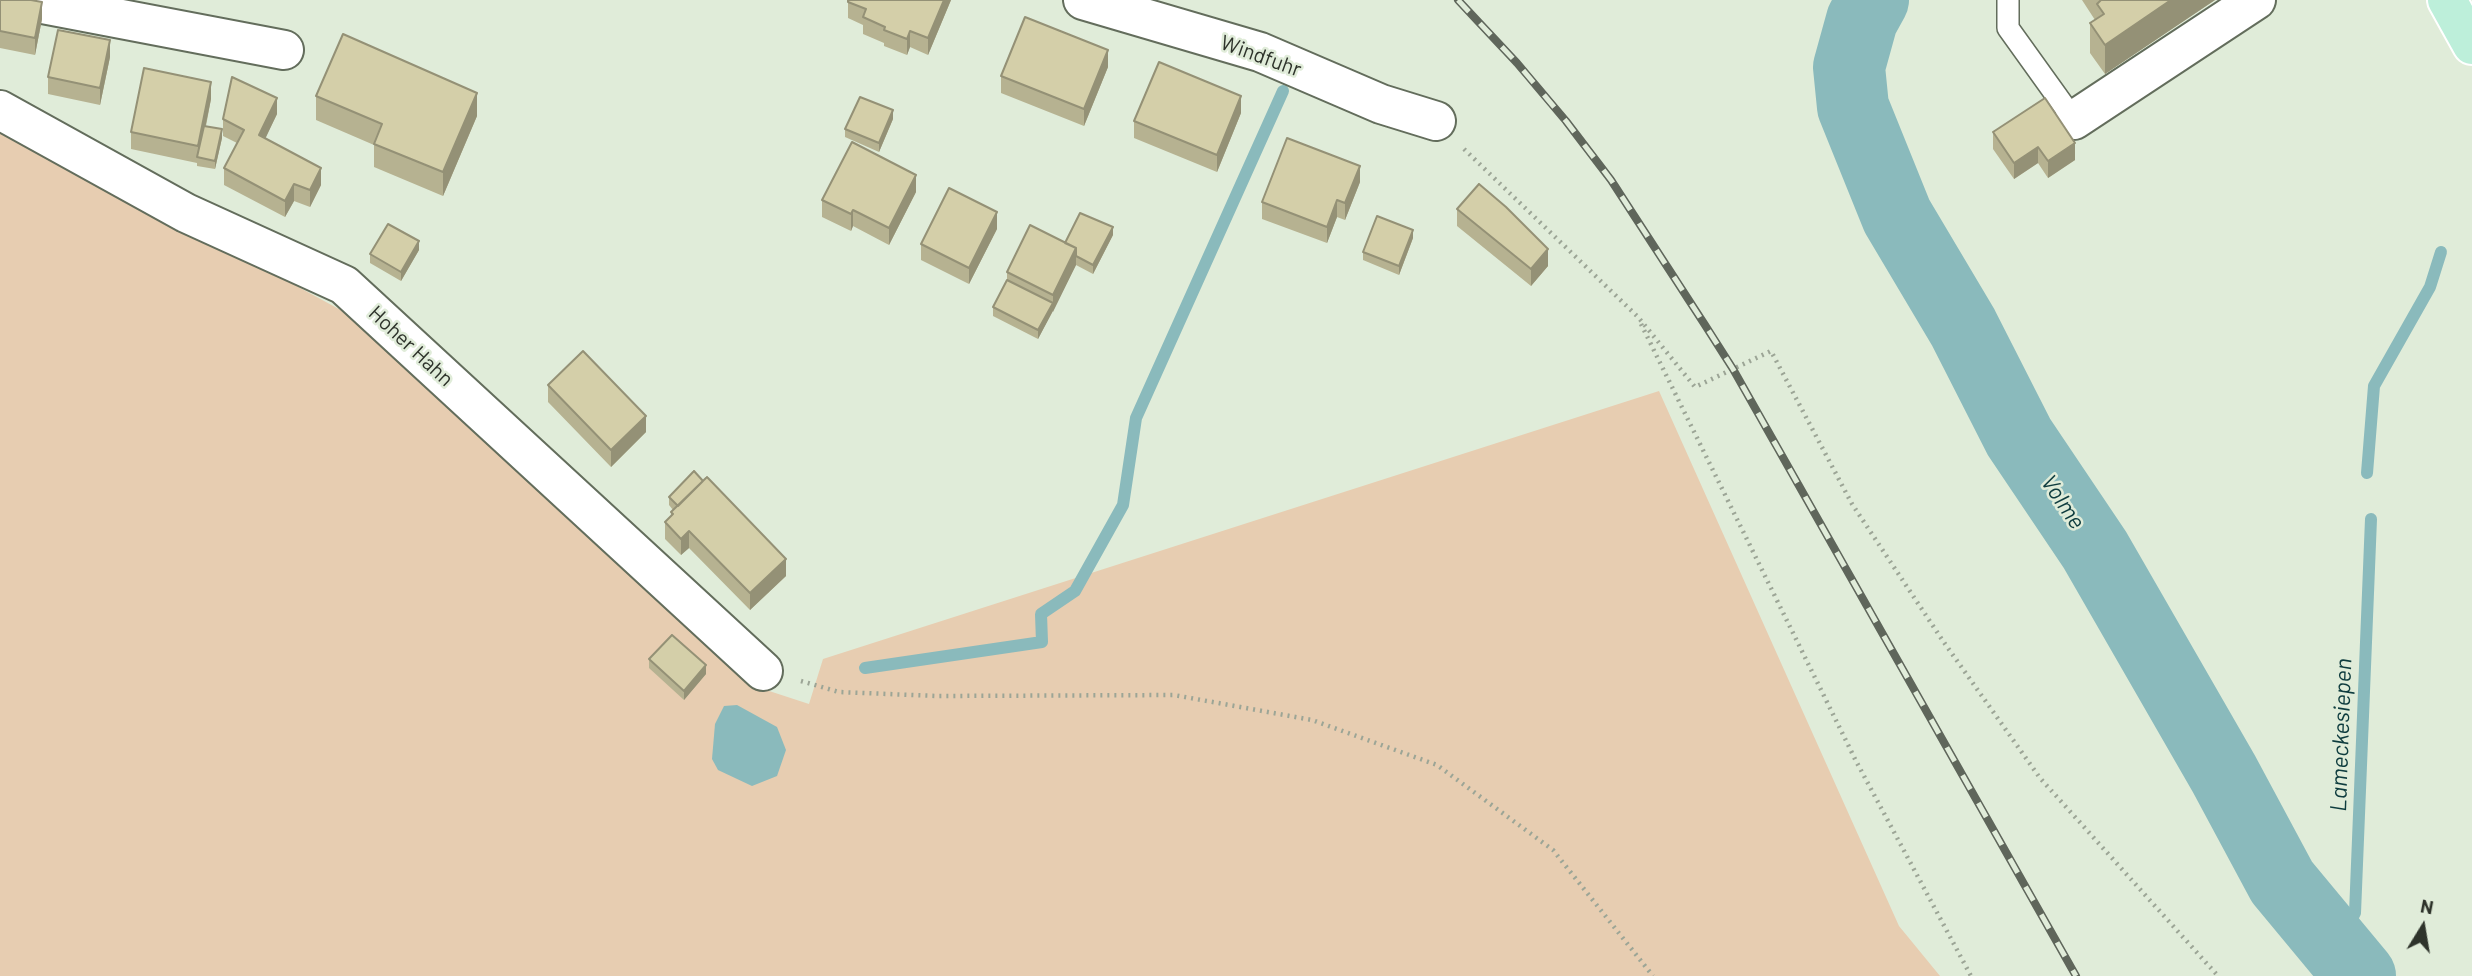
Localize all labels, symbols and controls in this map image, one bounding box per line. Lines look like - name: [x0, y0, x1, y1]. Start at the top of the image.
- street label: Windfuhr: [1217, 30, 1305, 82]
- street label: Hoher Hahn: [363, 300, 459, 392]
- water label: Volme: [2035, 470, 2091, 534]
- water label: Lameckesiepen: [2325, 658, 2357, 812]
- north arrow: [2388, 892, 2458, 962]
- text: N: [2419, 893, 2435, 918]

